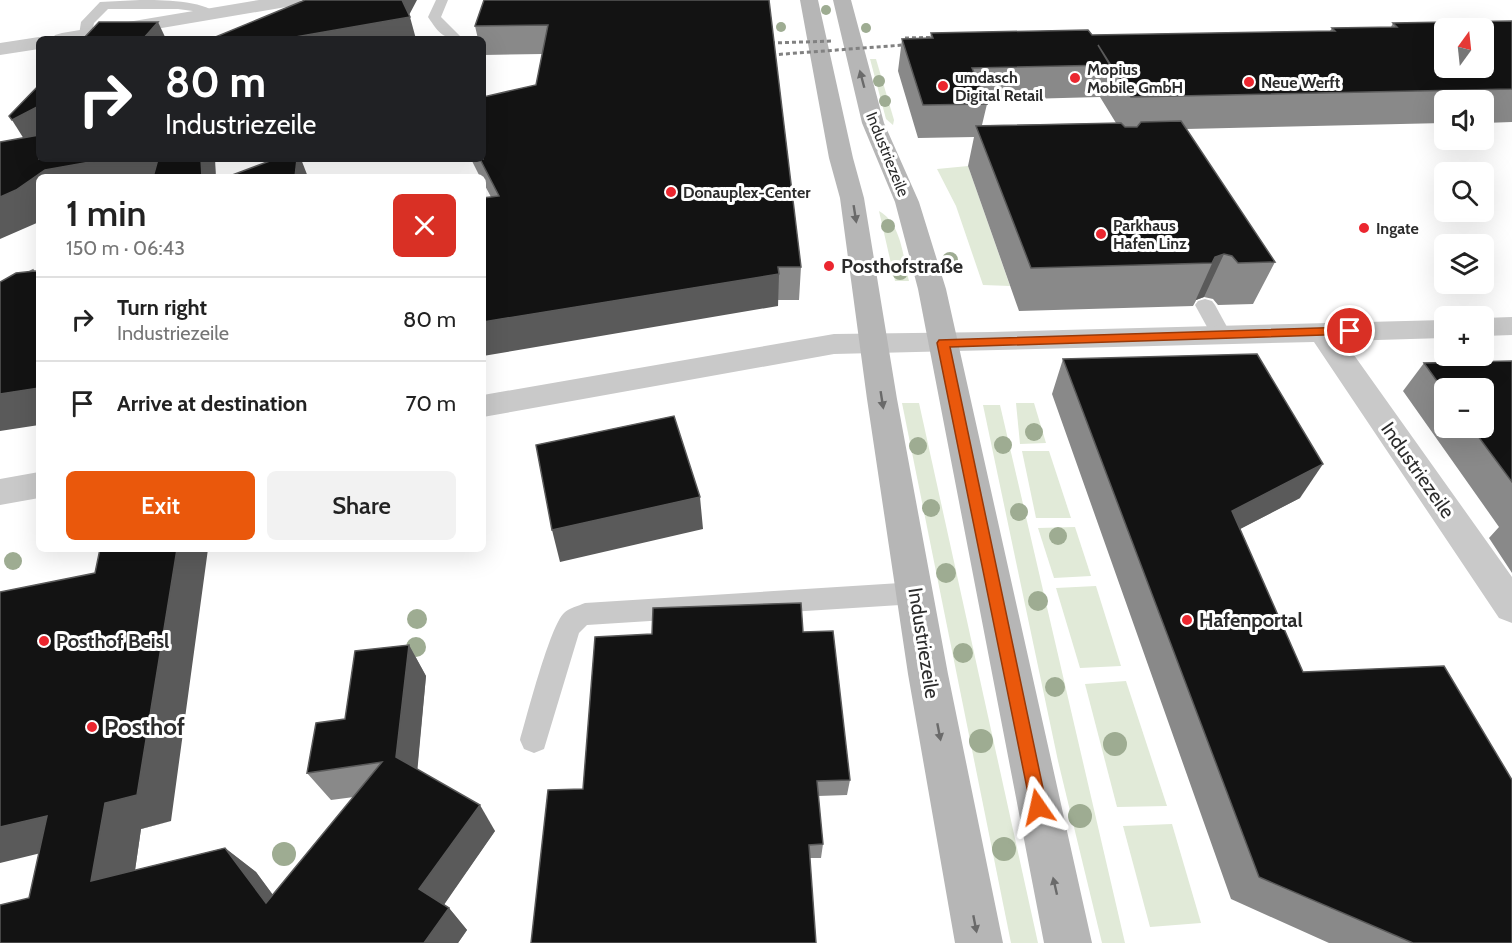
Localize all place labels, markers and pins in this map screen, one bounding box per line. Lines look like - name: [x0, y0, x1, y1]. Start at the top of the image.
- place label: Mopius Mobile GmbH: [1087, 60, 1183, 97]
- place label: umdasch Digital Retail: [955, 68, 1043, 105]
- marker: Mopius Mobile GmbH: [1068, 71, 1082, 85]
- place label: Neue Werft: [1261, 73, 1341, 92]
- marker: Neue Werft: [1242, 75, 1256, 89]
- marker: umdasch Digital Retail: [936, 79, 950, 93]
- place label: Donauplex-Center: [683, 183, 811, 202]
- marker: Donauplex-Center: [664, 185, 678, 199]
- place label: Parkhaus Hafen Linz: [1113, 216, 1187, 253]
- place label: Ingate: [1376, 219, 1419, 238]
- marker: Ingate: [1357, 221, 1371, 235]
- marker: Parkhaus Hafen Linz: [1094, 227, 1108, 241]
- place label: Posthofstraße: [841, 254, 963, 278]
- marker: Posthofstraße: [822, 259, 836, 273]
- pin: [1324, 305, 1375, 356]
- place label: Hafenportal: [1199, 608, 1303, 632]
- marker: Hafenportal: [1180, 613, 1194, 627]
- place label: Posthof Beisl: [56, 629, 169, 653]
- marker: Posthof Beisl: [37, 634, 51, 648]
- place label: Posthof: [104, 712, 185, 741]
- marker: Posthof: [85, 720, 99, 734]

